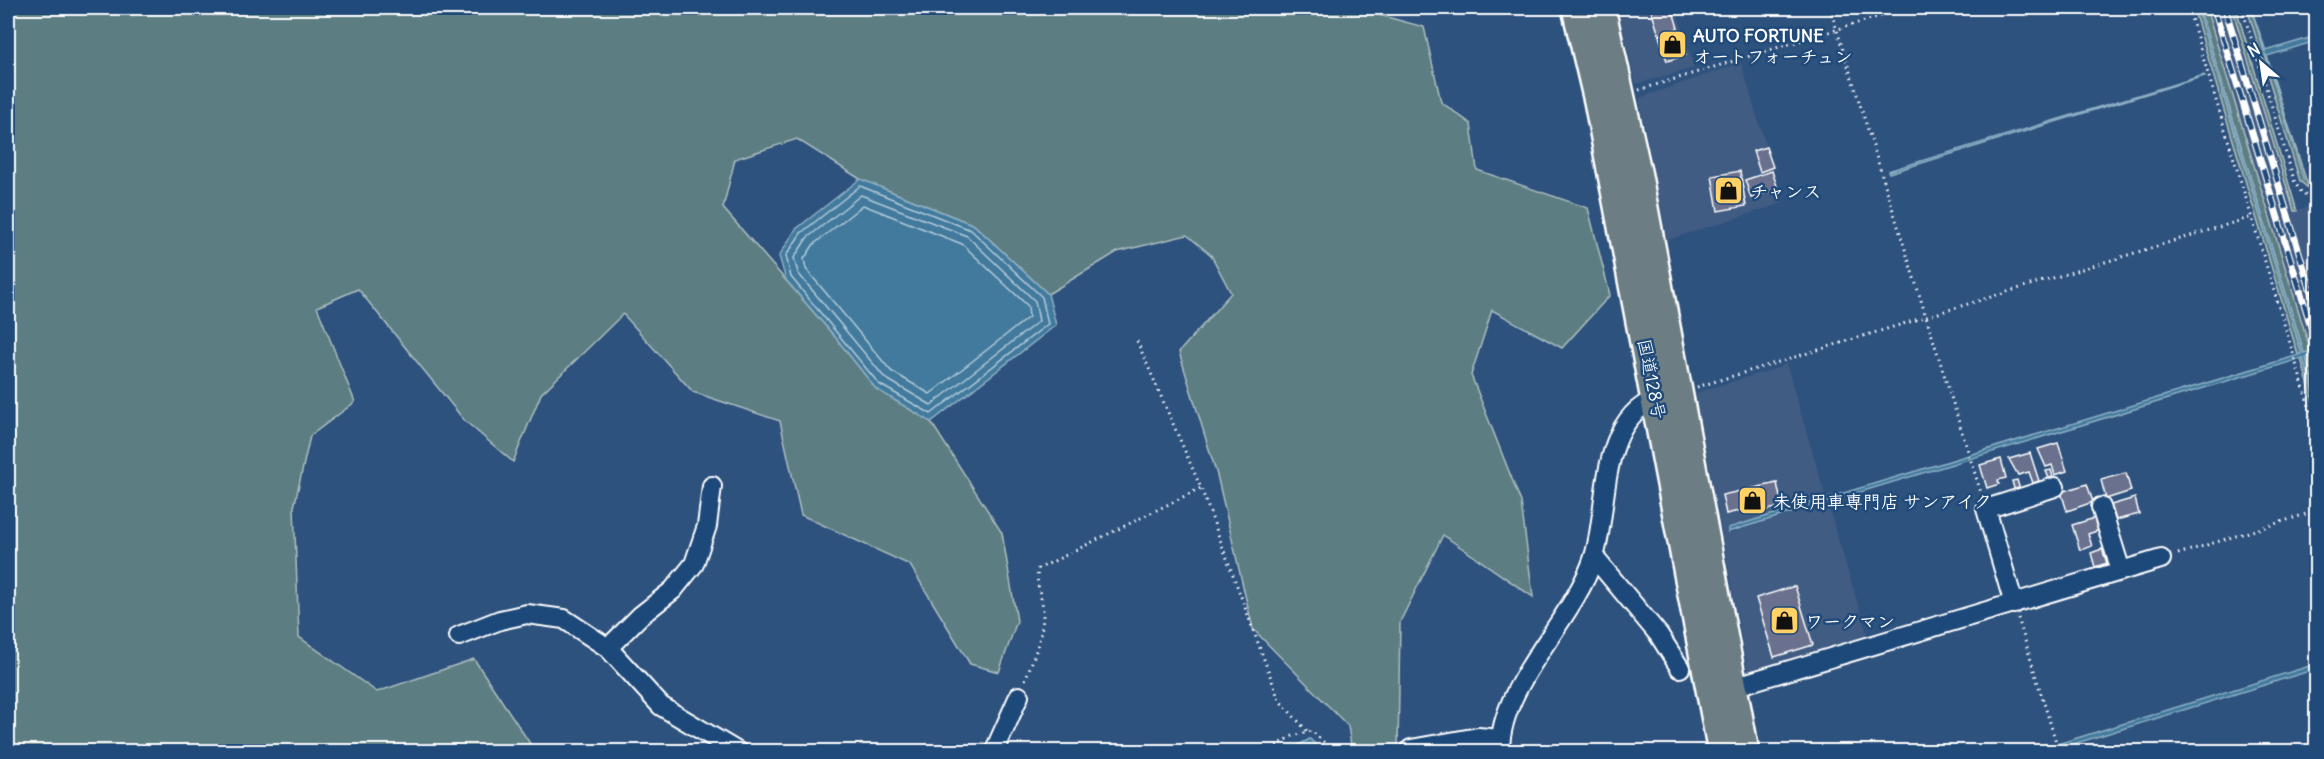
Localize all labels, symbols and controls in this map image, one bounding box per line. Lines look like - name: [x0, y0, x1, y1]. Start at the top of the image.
- place label: AUTO FORTUNE オートフォーチュン: [1693, 24, 1852, 68]
- shop icon: AUTO FORTUNE オートフォーチュン: [1656, 29, 1688, 61]
- north arrow: [2231, 33, 2291, 93]
- text: N: [2244, 38, 2263, 61]
- shop icon: チャンス: [1713, 175, 1745, 207]
- place label: チャンス: [1750, 180, 1821, 203]
- street label: 国道128号: [1633, 337, 1671, 421]
- shop icon: 未使用車専門店 サンアイク: [1736, 485, 1768, 517]
- place label: 未使用車専門店 サンアイク: [1773, 490, 1992, 513]
- shop icon: ワークマン: [1768, 605, 1800, 637]
- place label: ワークマン: [1805, 610, 1895, 633]

